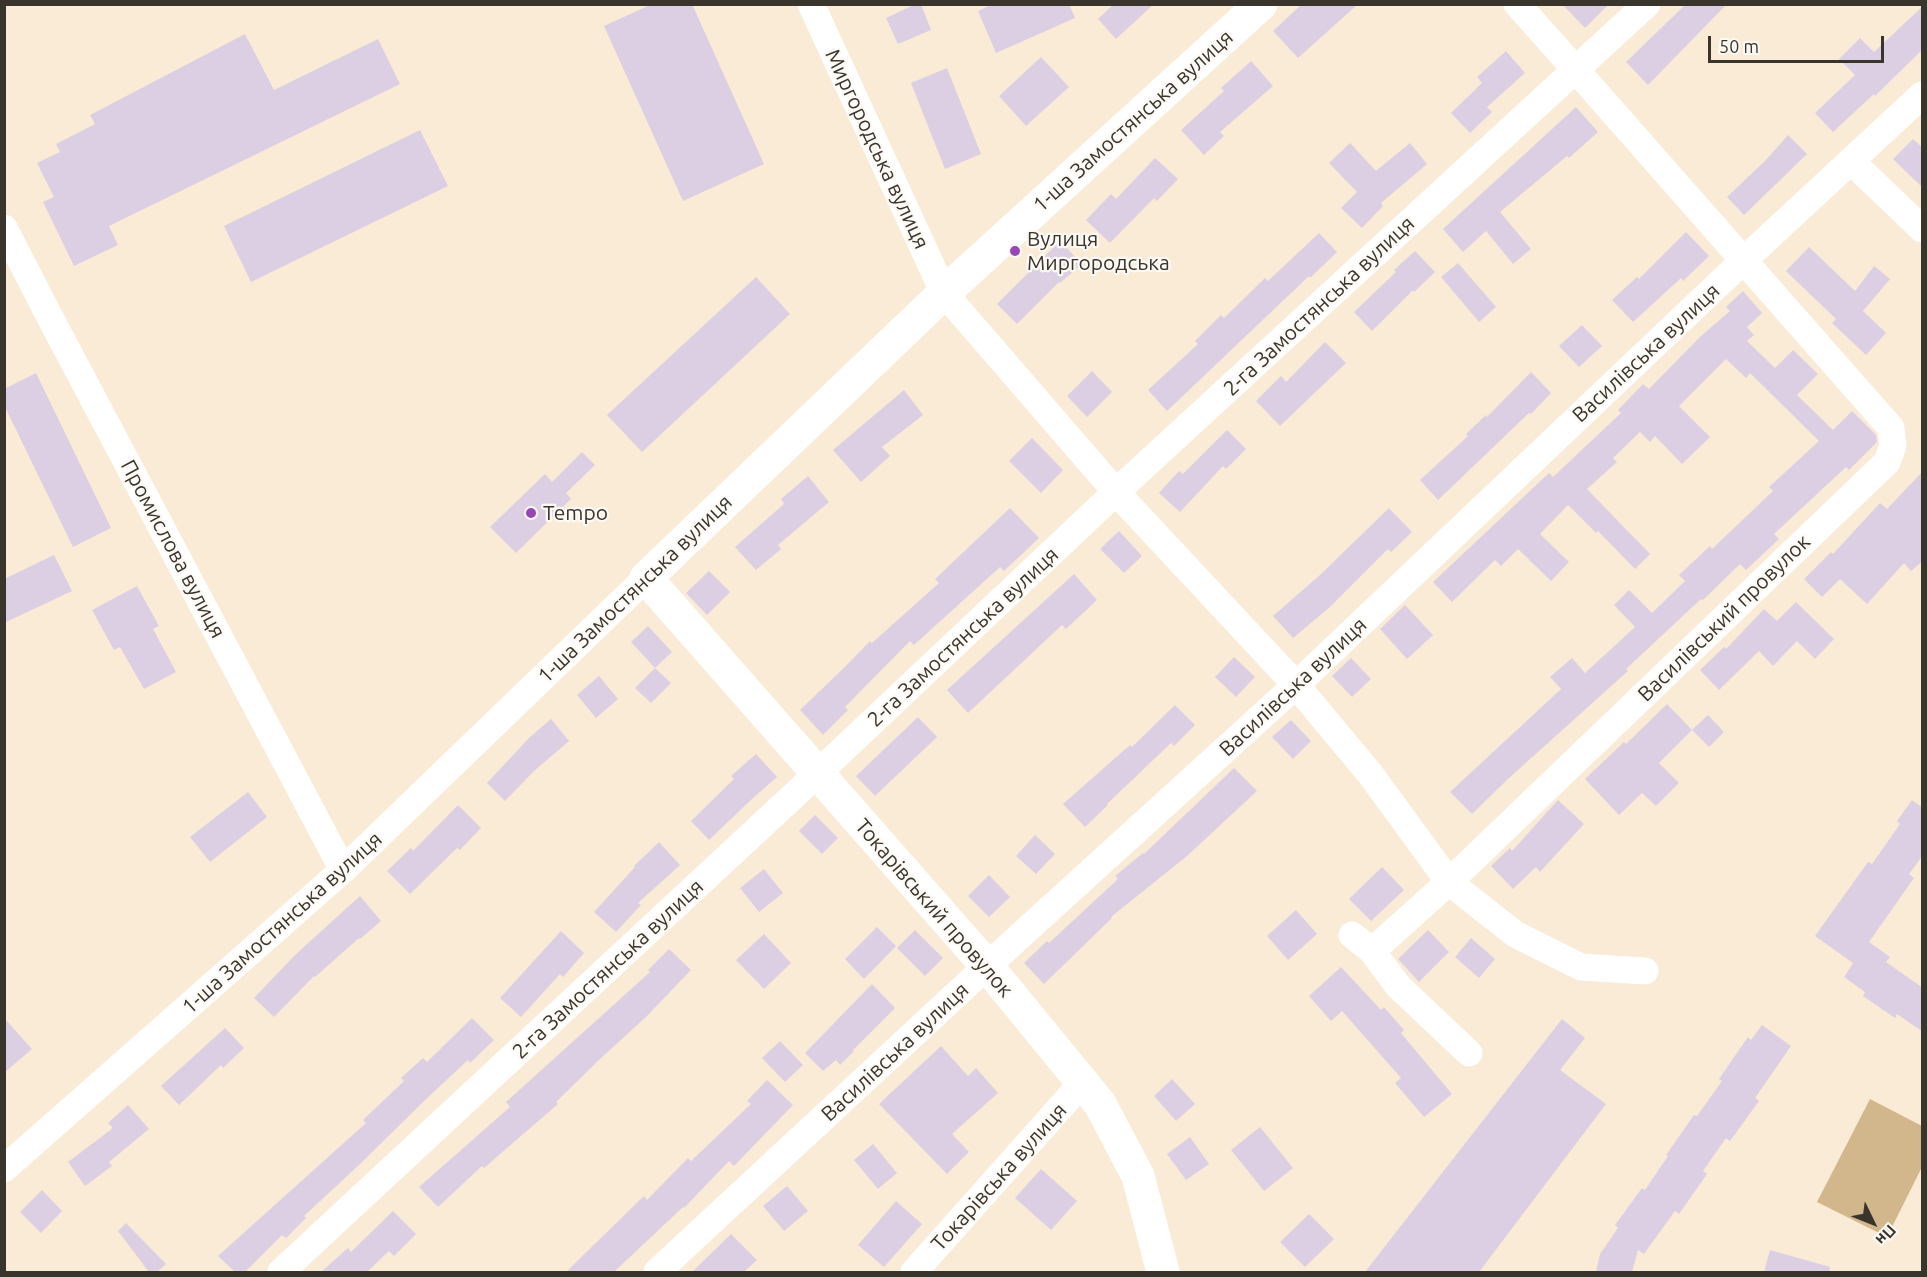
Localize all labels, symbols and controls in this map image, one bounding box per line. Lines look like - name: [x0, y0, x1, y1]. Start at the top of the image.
- scale bar: [1711, 24, 1886, 62]
- street label: 1-ша Замостянська вулиця: [1028, 25, 1238, 217]
- text: 50 m: [1719, 36, 1759, 56]
- street label: Миргородська вулиця: [820, 45, 934, 253]
- street label: 2-га Замостянська вулиця: [1218, 211, 1420, 401]
- place label: Вулиця Миргородська: [1027, 226, 1170, 276]
- marker: Вулиця Миргородська: [1008, 244, 1022, 258]
- street label: Василівська вулиця: [1567, 278, 1725, 428]
- street label: Промислова вулиця: [115, 456, 231, 642]
- street label: 1-ша Замостянська вулиця: [533, 490, 737, 688]
- place label: Tempo: [543, 500, 608, 526]
- marker: Tempo: [524, 506, 538, 520]
- street label: Василівський провулок: [1633, 529, 1815, 707]
- street label: 2-га Замостянська вулиця: [862, 542, 1064, 732]
- street label: Василівська вулиця: [1214, 612, 1372, 762]
- street label: Токарівський провулок: [850, 814, 1018, 1002]
- street label: 1-ша Замостянська вулиця: [177, 827, 387, 1019]
- street label: 2-га Замостянська вулиця: [507, 874, 709, 1064]
- street label: Василівська вулиця: [816, 977, 974, 1127]
- street label: Токарівська вулиця: [926, 1098, 1072, 1256]
- north arrow: [1843, 1193, 1903, 1253]
- text: Пн: [1872, 1221, 1900, 1249]

